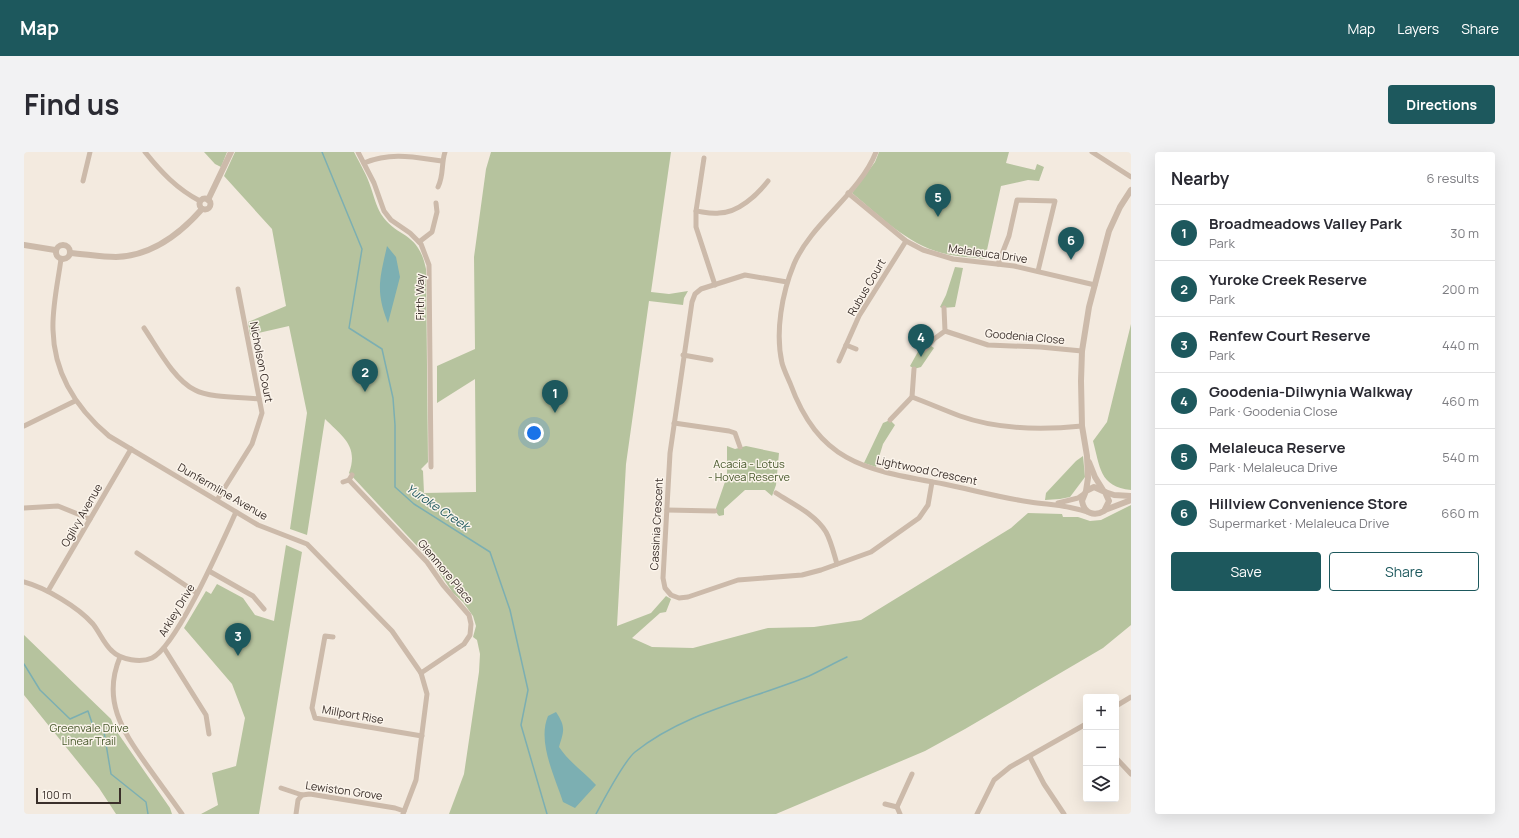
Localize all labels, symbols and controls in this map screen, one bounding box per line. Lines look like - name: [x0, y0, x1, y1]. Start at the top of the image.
- text: Map: [20, 15, 59, 41]
- text: Map: [1347, 19, 1375, 38]
- text: Layers: [1397, 19, 1439, 38]
- text: Share: [1461, 19, 1499, 38]
- text: Find us: [24, 85, 119, 123]
- button: Directions: [1388, 85, 1495, 124]
- text: Nearby: [1171, 167, 1229, 190]
- text: 6 results: [1427, 169, 1479, 187]
- pin: 5: [925, 184, 951, 217]
- text: Broadmeadows Valley Park: [1209, 213, 1402, 234]
- text: 1: [1181, 224, 1187, 242]
- text: 30 m: [1450, 224, 1479, 242]
- pin: 6: [1058, 227, 1084, 260]
- text: Park: [1209, 234, 1235, 252]
- street label: Melaleuca Drive: [947, 240, 1029, 266]
- street label: Rubus Court: [844, 256, 888, 318]
- text: Yuroke Creek Reserve: [1209, 269, 1367, 290]
- street label: Firth Way: [412, 274, 427, 320]
- text: 2: [1180, 280, 1188, 298]
- text: 200 m: [1442, 280, 1479, 298]
- text: Park: [1209, 290, 1235, 308]
- street label: Nicholson Court: [247, 320, 277, 404]
- pin: 4: [908, 324, 934, 357]
- street label: Goodenia Close: [984, 325, 1066, 347]
- text: Renfew Court Reserve: [1209, 325, 1371, 346]
- text: 3: [1180, 336, 1188, 354]
- text: 440 m: [1442, 336, 1479, 354]
- text: Park: [1209, 346, 1235, 364]
- pin: 2: [352, 359, 378, 392]
- pin: 1: [542, 380, 568, 413]
- text: Goodenia-Dilwynia Walkway: [1209, 381, 1413, 402]
- text: 4: [1180, 392, 1188, 410]
- text: 460 m: [1442, 392, 1479, 410]
- text: Park · Goodenia Close: [1209, 402, 1338, 420]
- your location: [524, 423, 544, 443]
- text: Melaleuca Reserve: [1209, 437, 1346, 458]
- text: 5: [1180, 448, 1188, 466]
- text: 540 m: [1442, 448, 1479, 466]
- street label: Lightwood Crescent: [875, 452, 979, 488]
- park label: Acacia - Lotus - Hovea Reserve: [708, 456, 791, 484]
- text: Park · Melaleuca Drive: [1209, 458, 1338, 476]
- street label: Dunfermline Avenue: [175, 459, 271, 523]
- street label: Cassinia Crescent: [646, 477, 666, 571]
- street label: Ogilvy Avenue: [57, 480, 105, 549]
- water label: Yuroke Creek: [403, 480, 475, 535]
- text: Hillview Convenience Store: [1209, 493, 1407, 514]
- text: 6: [1180, 504, 1188, 522]
- text: 660 m: [1441, 504, 1479, 522]
- text: Supermarket · Melaleuca Drive: [1209, 514, 1389, 532]
- street label: Glenmore Place: [415, 536, 478, 607]
- button: Save: [1171, 552, 1321, 591]
- button: Share: [1329, 552, 1479, 591]
- street label: Arkley Drive: [154, 580, 198, 639]
- pin: 3: [225, 623, 251, 656]
- map controls: [1083, 694, 1119, 802]
- button: +: [1083, 694, 1119, 730]
- street label: Millport Rise: [321, 701, 386, 727]
- park label: Greenvale Drive Linear Trail: [49, 720, 129, 748]
- button: −: [1083, 730, 1119, 766]
- button: layers: [1083, 766, 1119, 802]
- street label: Lewiston Grove: [304, 777, 384, 803]
- scale bar: [36, 786, 121, 805]
- text: 100 m: [42, 787, 71, 802]

